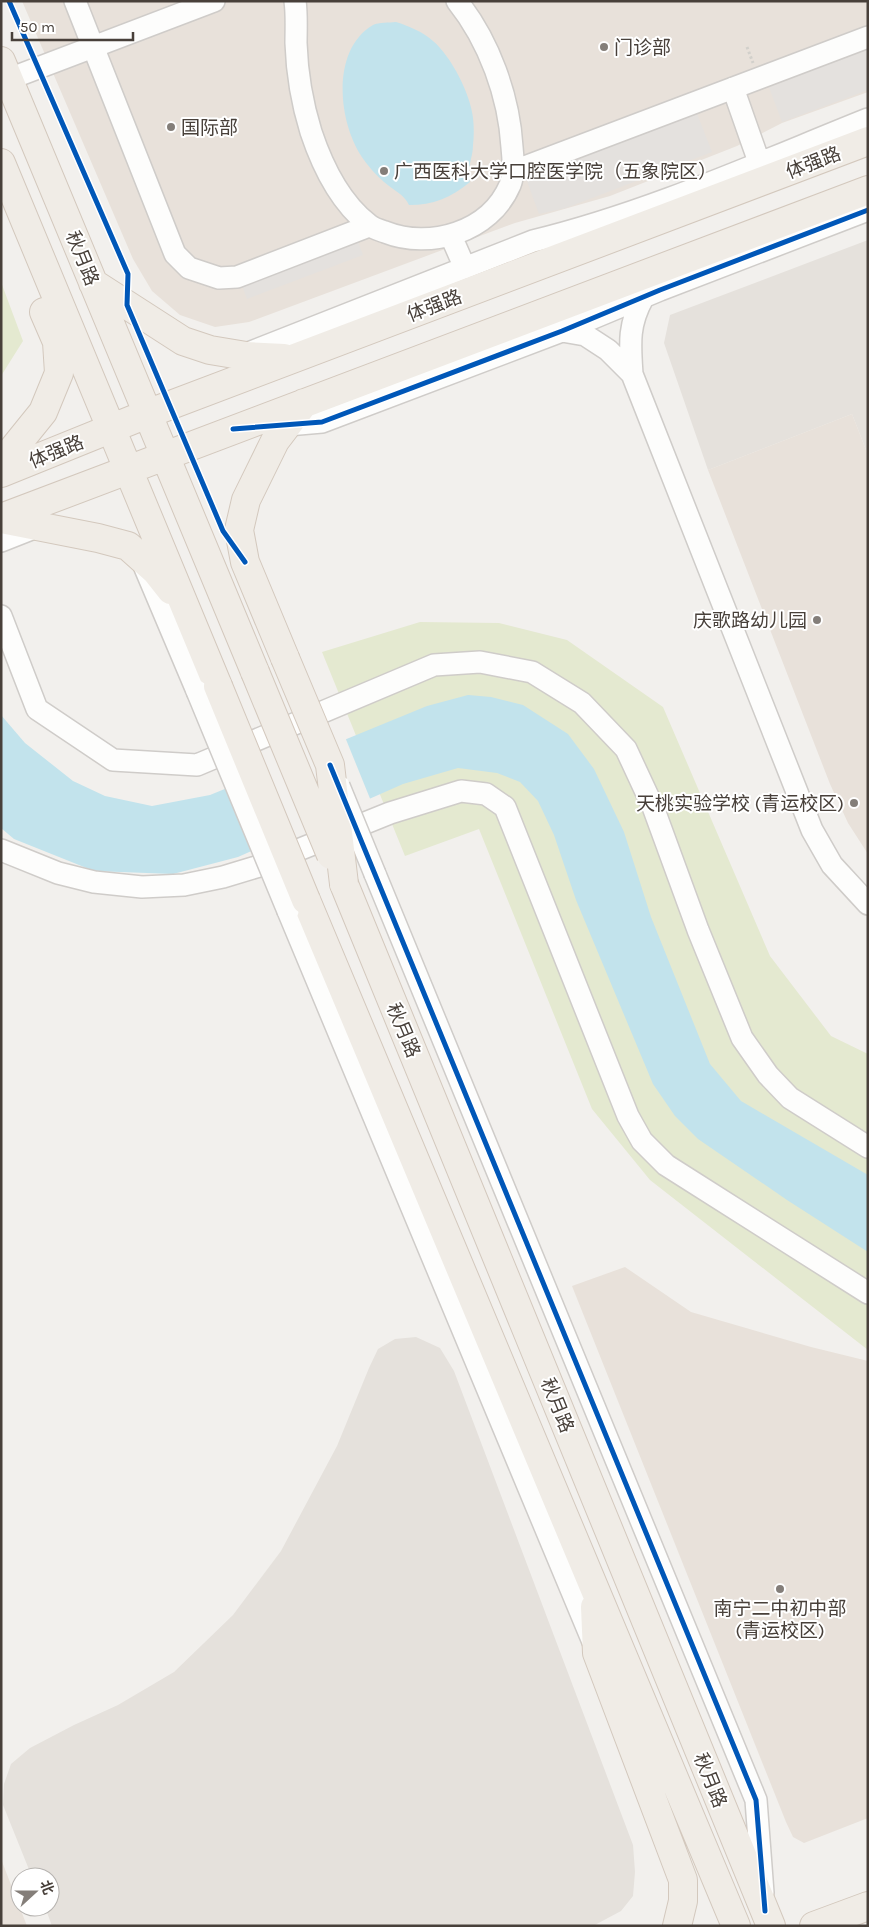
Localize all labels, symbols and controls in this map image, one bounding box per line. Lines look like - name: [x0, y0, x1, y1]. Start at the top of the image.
- scale bar: [12, 10, 134, 42]
- text: 50 m: [20, 18, 55, 36]
- place label: 门诊部: [614, 37, 671, 59]
- marker: 门诊部: [598, 41, 610, 53]
- place label: 国际部: [181, 117, 238, 139]
- marker: 国际部: [165, 121, 177, 133]
- street label: 体强路: [783, 142, 844, 183]
- place label: 广西医科大学口腔医学院（五象院区）: [394, 161, 717, 183]
- marker: 广西医科大学口腔医学院（五象院区）: [378, 165, 390, 177]
- street label: 秋月路: [61, 228, 103, 289]
- street label: 体强路: [404, 285, 465, 326]
- street label: 体强路: [26, 431, 87, 473]
- place label: 庆歌路幼儿园: [693, 610, 807, 632]
- marker: 庆歌路幼儿园: [811, 614, 823, 626]
- place label: 天桃实验学校 (青运校区): [636, 793, 844, 815]
- marker: 天桃实验学校 (青运校区): [848, 797, 860, 809]
- street label: 秋月路: [382, 1000, 424, 1061]
- street label: 秋月路: [536, 1375, 578, 1436]
- marker: 南宁二中初中部 (青运校区): [774, 1583, 786, 1595]
- place label: 南宁二中初中部 (青运校区): [713, 1598, 847, 1642]
- street label: 秋月路: [689, 1750, 731, 1811]
- north arrow: [10, 1867, 60, 1917]
- text: 北: [36, 1878, 57, 1897]

